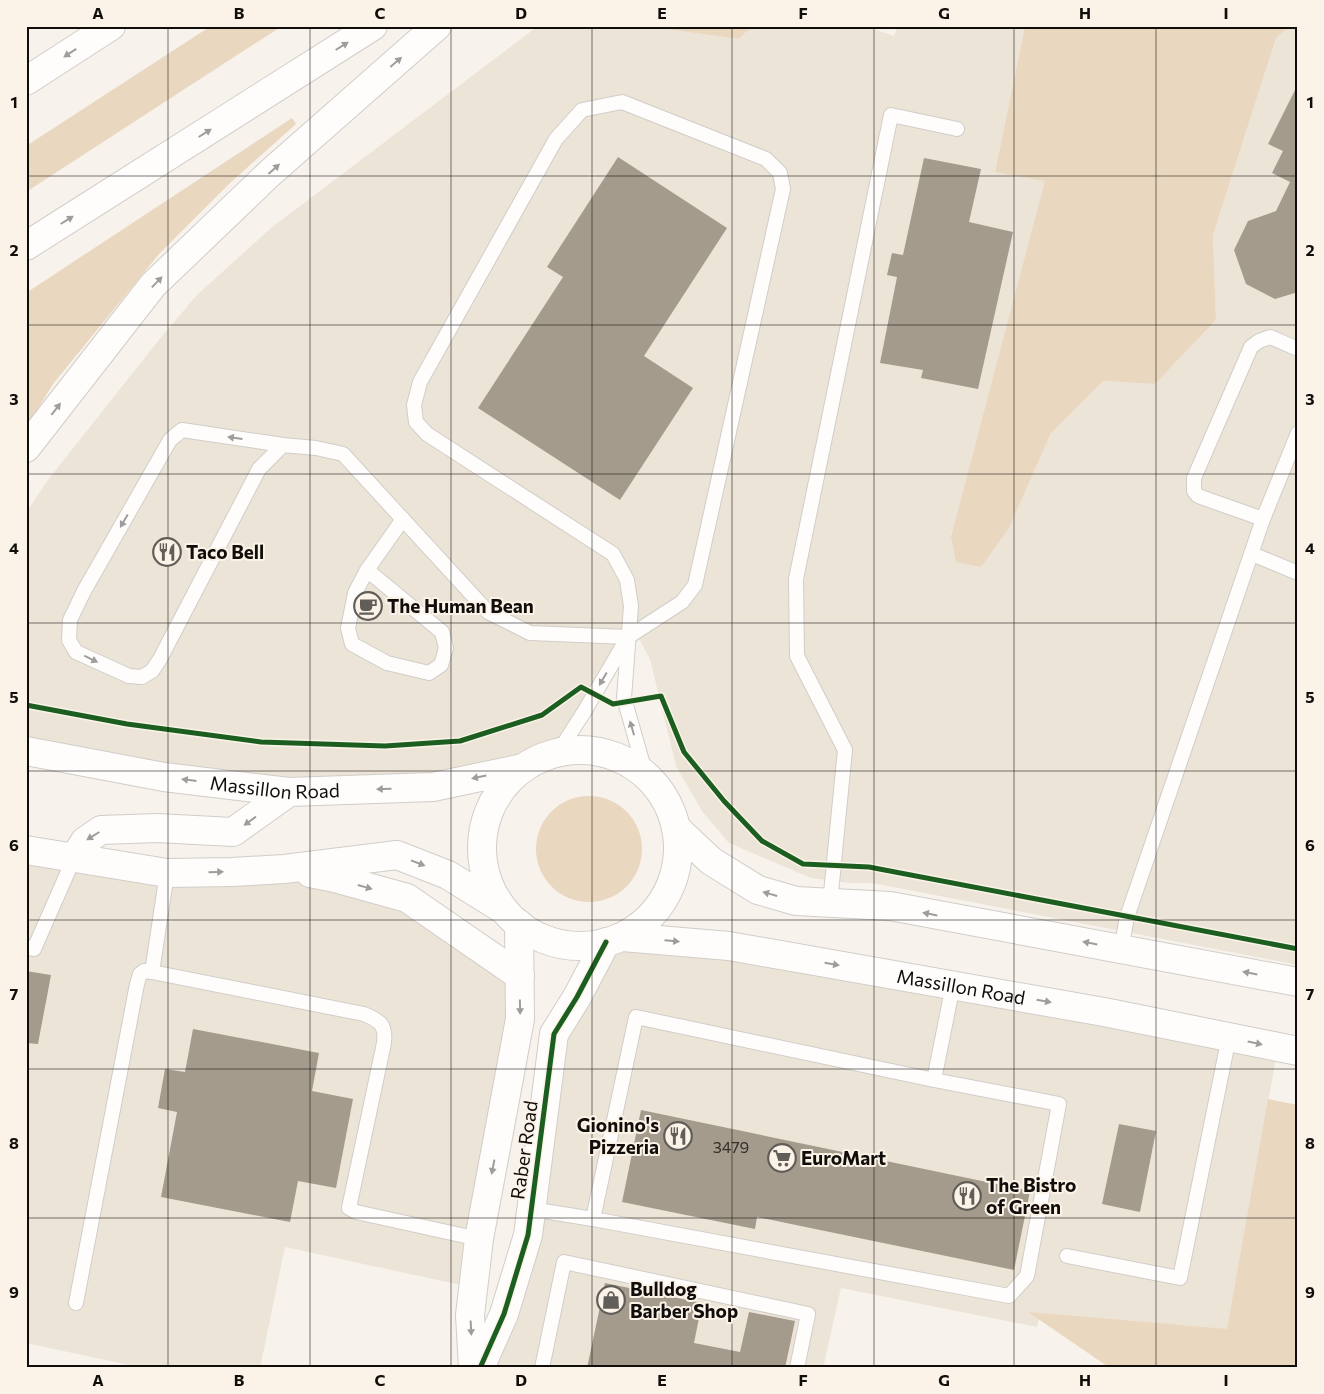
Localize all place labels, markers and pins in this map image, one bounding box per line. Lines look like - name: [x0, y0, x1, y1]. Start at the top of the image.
- restaurant icon: Taco Bell: [152, 537, 182, 567]
- place label: Taco Bell: [186, 540, 264, 563]
- cafe icon: The Human Bean: [353, 591, 383, 621]
- place label: The Human Bean: [387, 594, 534, 617]
- place label: Gionino's Pizzeria: [577, 1113, 659, 1158]
- restaurant icon: Gionino's Pizzeria: [663, 1121, 693, 1151]
- supermarket icon: EuroMart: [767, 1143, 797, 1173]
- place label: EuroMart: [801, 1146, 886, 1169]
- place label: The Bistro of Green: [986, 1173, 1076, 1218]
- restaurant icon: The Bistro of Green: [952, 1181, 982, 1211]
- place label: Bulldog Barber Shop: [630, 1277, 738, 1322]
- shop icon: Bulldog Barber Shop: [596, 1285, 626, 1315]

